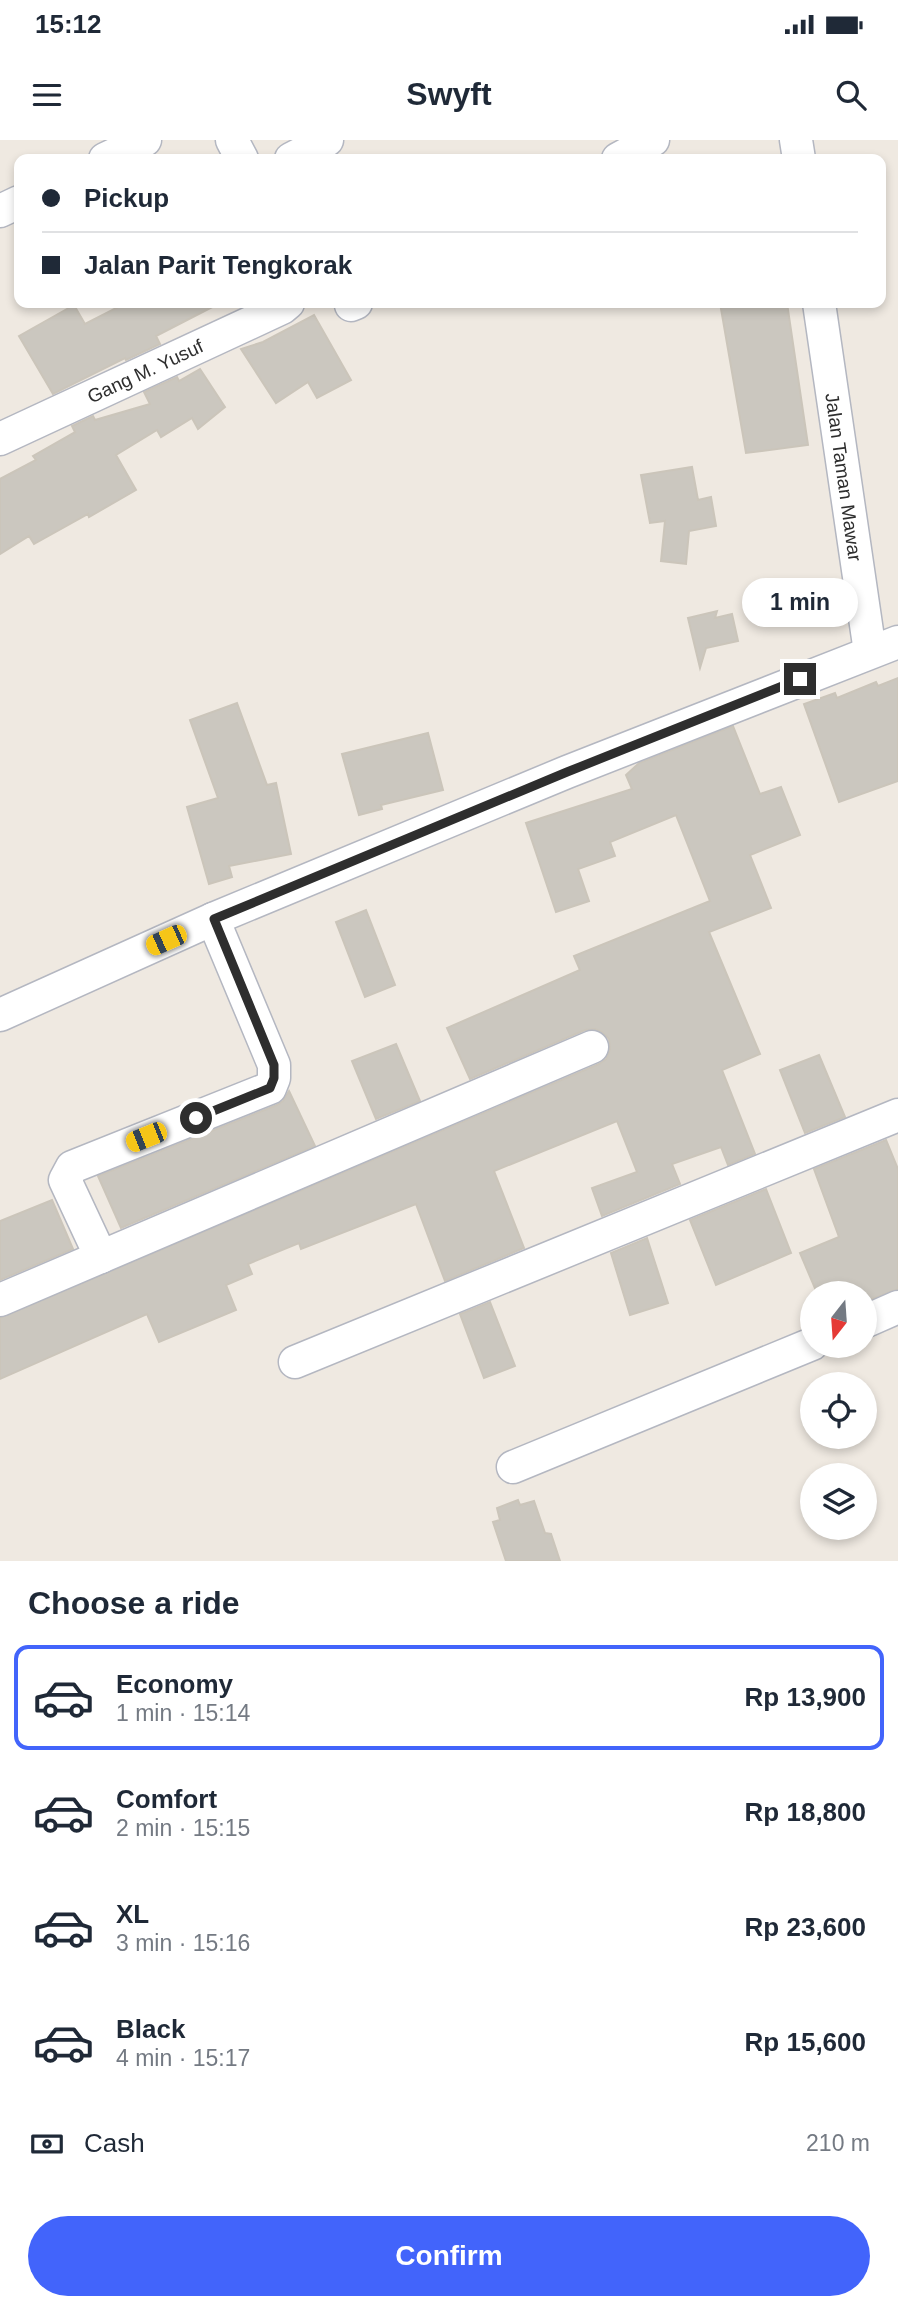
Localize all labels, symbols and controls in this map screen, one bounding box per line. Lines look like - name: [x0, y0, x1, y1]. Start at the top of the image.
- text: 15:12: [35, 9, 102, 39]
- icon: menu: [28, 76, 66, 114]
- text: Swyft: [406, 76, 492, 112]
- icon: search: [832, 76, 870, 114]
- text: Pickup: [84, 183, 169, 213]
- text: Jalan Parit Tengkorak: [84, 250, 352, 280]
- street label: Gang M. Yusuf: [84, 335, 207, 407]
- street label: Jalan Taman Mawar: [821, 392, 866, 563]
- callout: 1 min: [742, 578, 858, 626]
- text: 1 min: [770, 589, 830, 615]
- route end: [784, 663, 816, 695]
- car: [143, 922, 190, 958]
- route start: [180, 1102, 212, 1134]
- car: [123, 1119, 170, 1155]
- north arrow: [800, 1281, 877, 1358]
- map controls: [800, 1281, 877, 1540]
- button: locate: [800, 1372, 877, 1449]
- button: layers: [800, 1463, 877, 1540]
- text: Choose a ride: [28, 1585, 240, 1621]
- icon: car: [32, 1666, 95, 1729]
- text: Economy: [116, 1669, 233, 1699]
- text: Rp 13,900: [745, 1682, 866, 1712]
- text: 1 min · 15:14: [116, 1700, 250, 1726]
- icon: car: [32, 1781, 95, 1844]
- text: Comfort: [116, 1784, 217, 1814]
- text: Rp 18,800: [745, 1797, 866, 1827]
- text: 2 min · 15:15: [116, 1815, 250, 1841]
- icon: car: [32, 1896, 95, 1959]
- text: XL: [116, 1899, 149, 1929]
- text: Rp 23,600: [745, 1912, 866, 1942]
- text: 3 min · 15:16: [116, 1930, 250, 1956]
- icon: car: [32, 2011, 95, 2074]
- text: Black: [116, 2014, 185, 2044]
- text: Rp 15,600: [745, 2027, 866, 2057]
- text: 4 min · 15:17: [116, 2045, 250, 2071]
- icon: cash: [28, 2125, 66, 2163]
- text: Cash: [84, 2128, 145, 2158]
- text: 210 m: [806, 2130, 870, 2156]
- button: Confirm: [28, 2216, 870, 2296]

